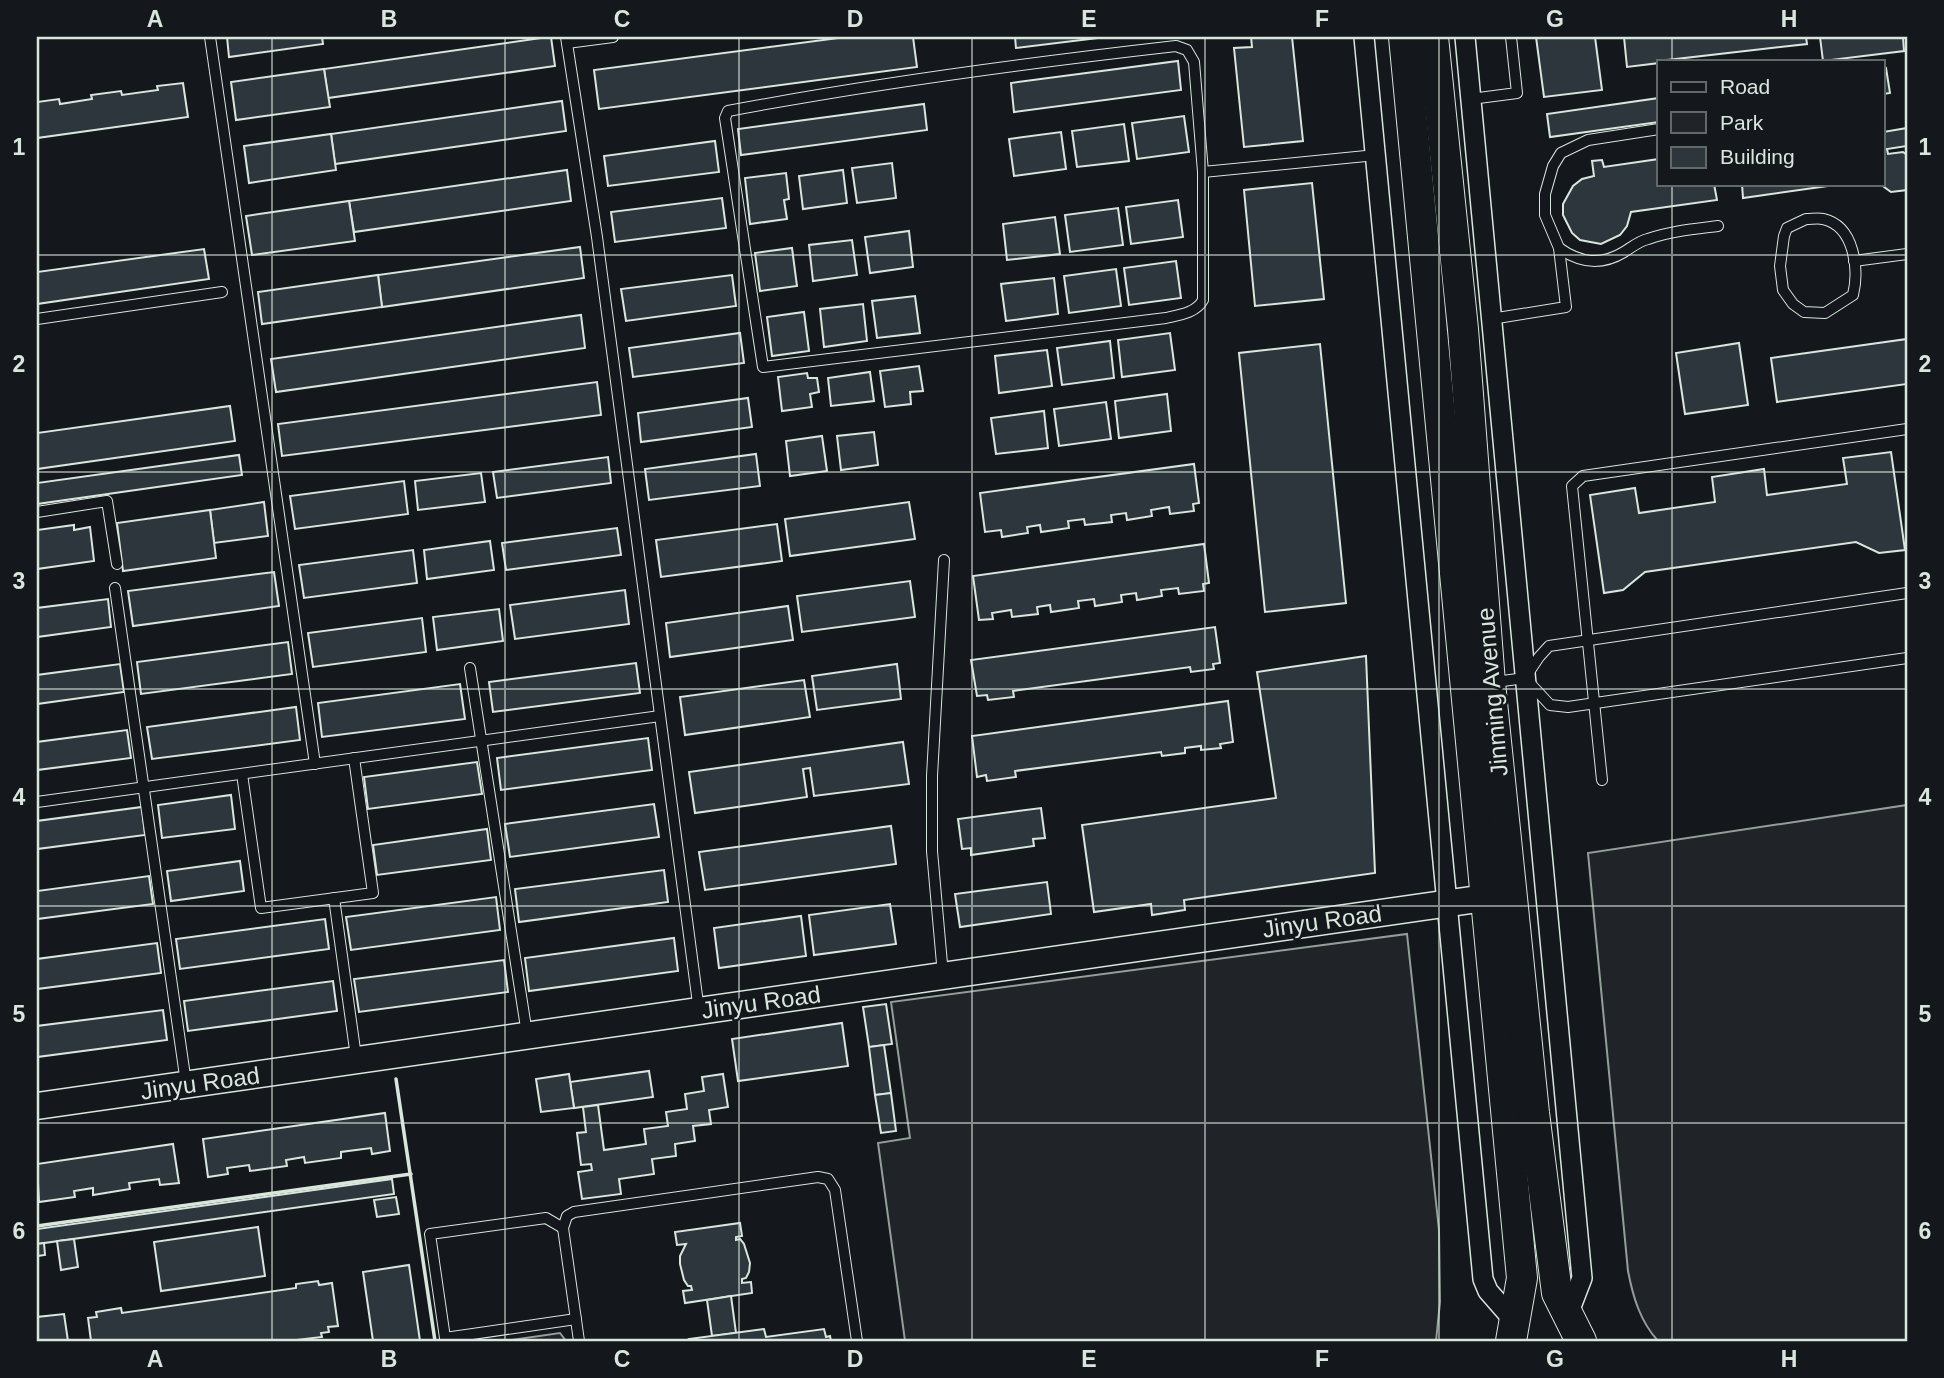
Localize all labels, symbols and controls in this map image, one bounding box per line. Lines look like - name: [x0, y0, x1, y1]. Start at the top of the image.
- text: A: [147, 6, 163, 32]
- text: B: [381, 6, 397, 32]
- text: C: [614, 6, 630, 32]
- text: D: [847, 6, 863, 32]
- text: E: [1081, 6, 1097, 32]
- text: F: [1315, 6, 1329, 32]
- text: G: [1546, 6, 1564, 32]
- text: H: [1781, 6, 1797, 32]
- legend: [1657, 60, 1884, 186]
- text: Road: [1720, 75, 1770, 98]
- text: Park: [1720, 111, 1764, 134]
- text: 1: [13, 134, 26, 160]
- text: 1: [1919, 134, 1932, 160]
- text: Building: [1720, 145, 1795, 168]
- text: 2: [13, 351, 25, 377]
- text: 2: [1919, 351, 1931, 377]
- text: 3: [13, 568, 25, 594]
- text: 3: [1919, 568, 1931, 594]
- street label: Jinming Avenue: [1471, 607, 1513, 777]
- text: 4: [13, 784, 26, 810]
- text: 4: [1919, 784, 1932, 810]
- street label: Jinyu Road: [1261, 899, 1383, 943]
- street label: Jinyu Road: [700, 980, 822, 1024]
- text: 5: [13, 1001, 26, 1027]
- text: 5: [1919, 1001, 1932, 1027]
- street label: Jinyu Road: [139, 1061, 261, 1105]
- text: 6: [13, 1218, 25, 1244]
- text: 6: [1919, 1218, 1931, 1244]
- text: A: [147, 1346, 163, 1372]
- text: B: [381, 1346, 397, 1372]
- text: C: [614, 1346, 630, 1372]
- text: D: [847, 1346, 863, 1372]
- text: E: [1081, 1346, 1097, 1372]
- text: F: [1315, 1346, 1329, 1372]
- text: G: [1546, 1346, 1564, 1372]
- text: H: [1781, 1346, 1797, 1372]

